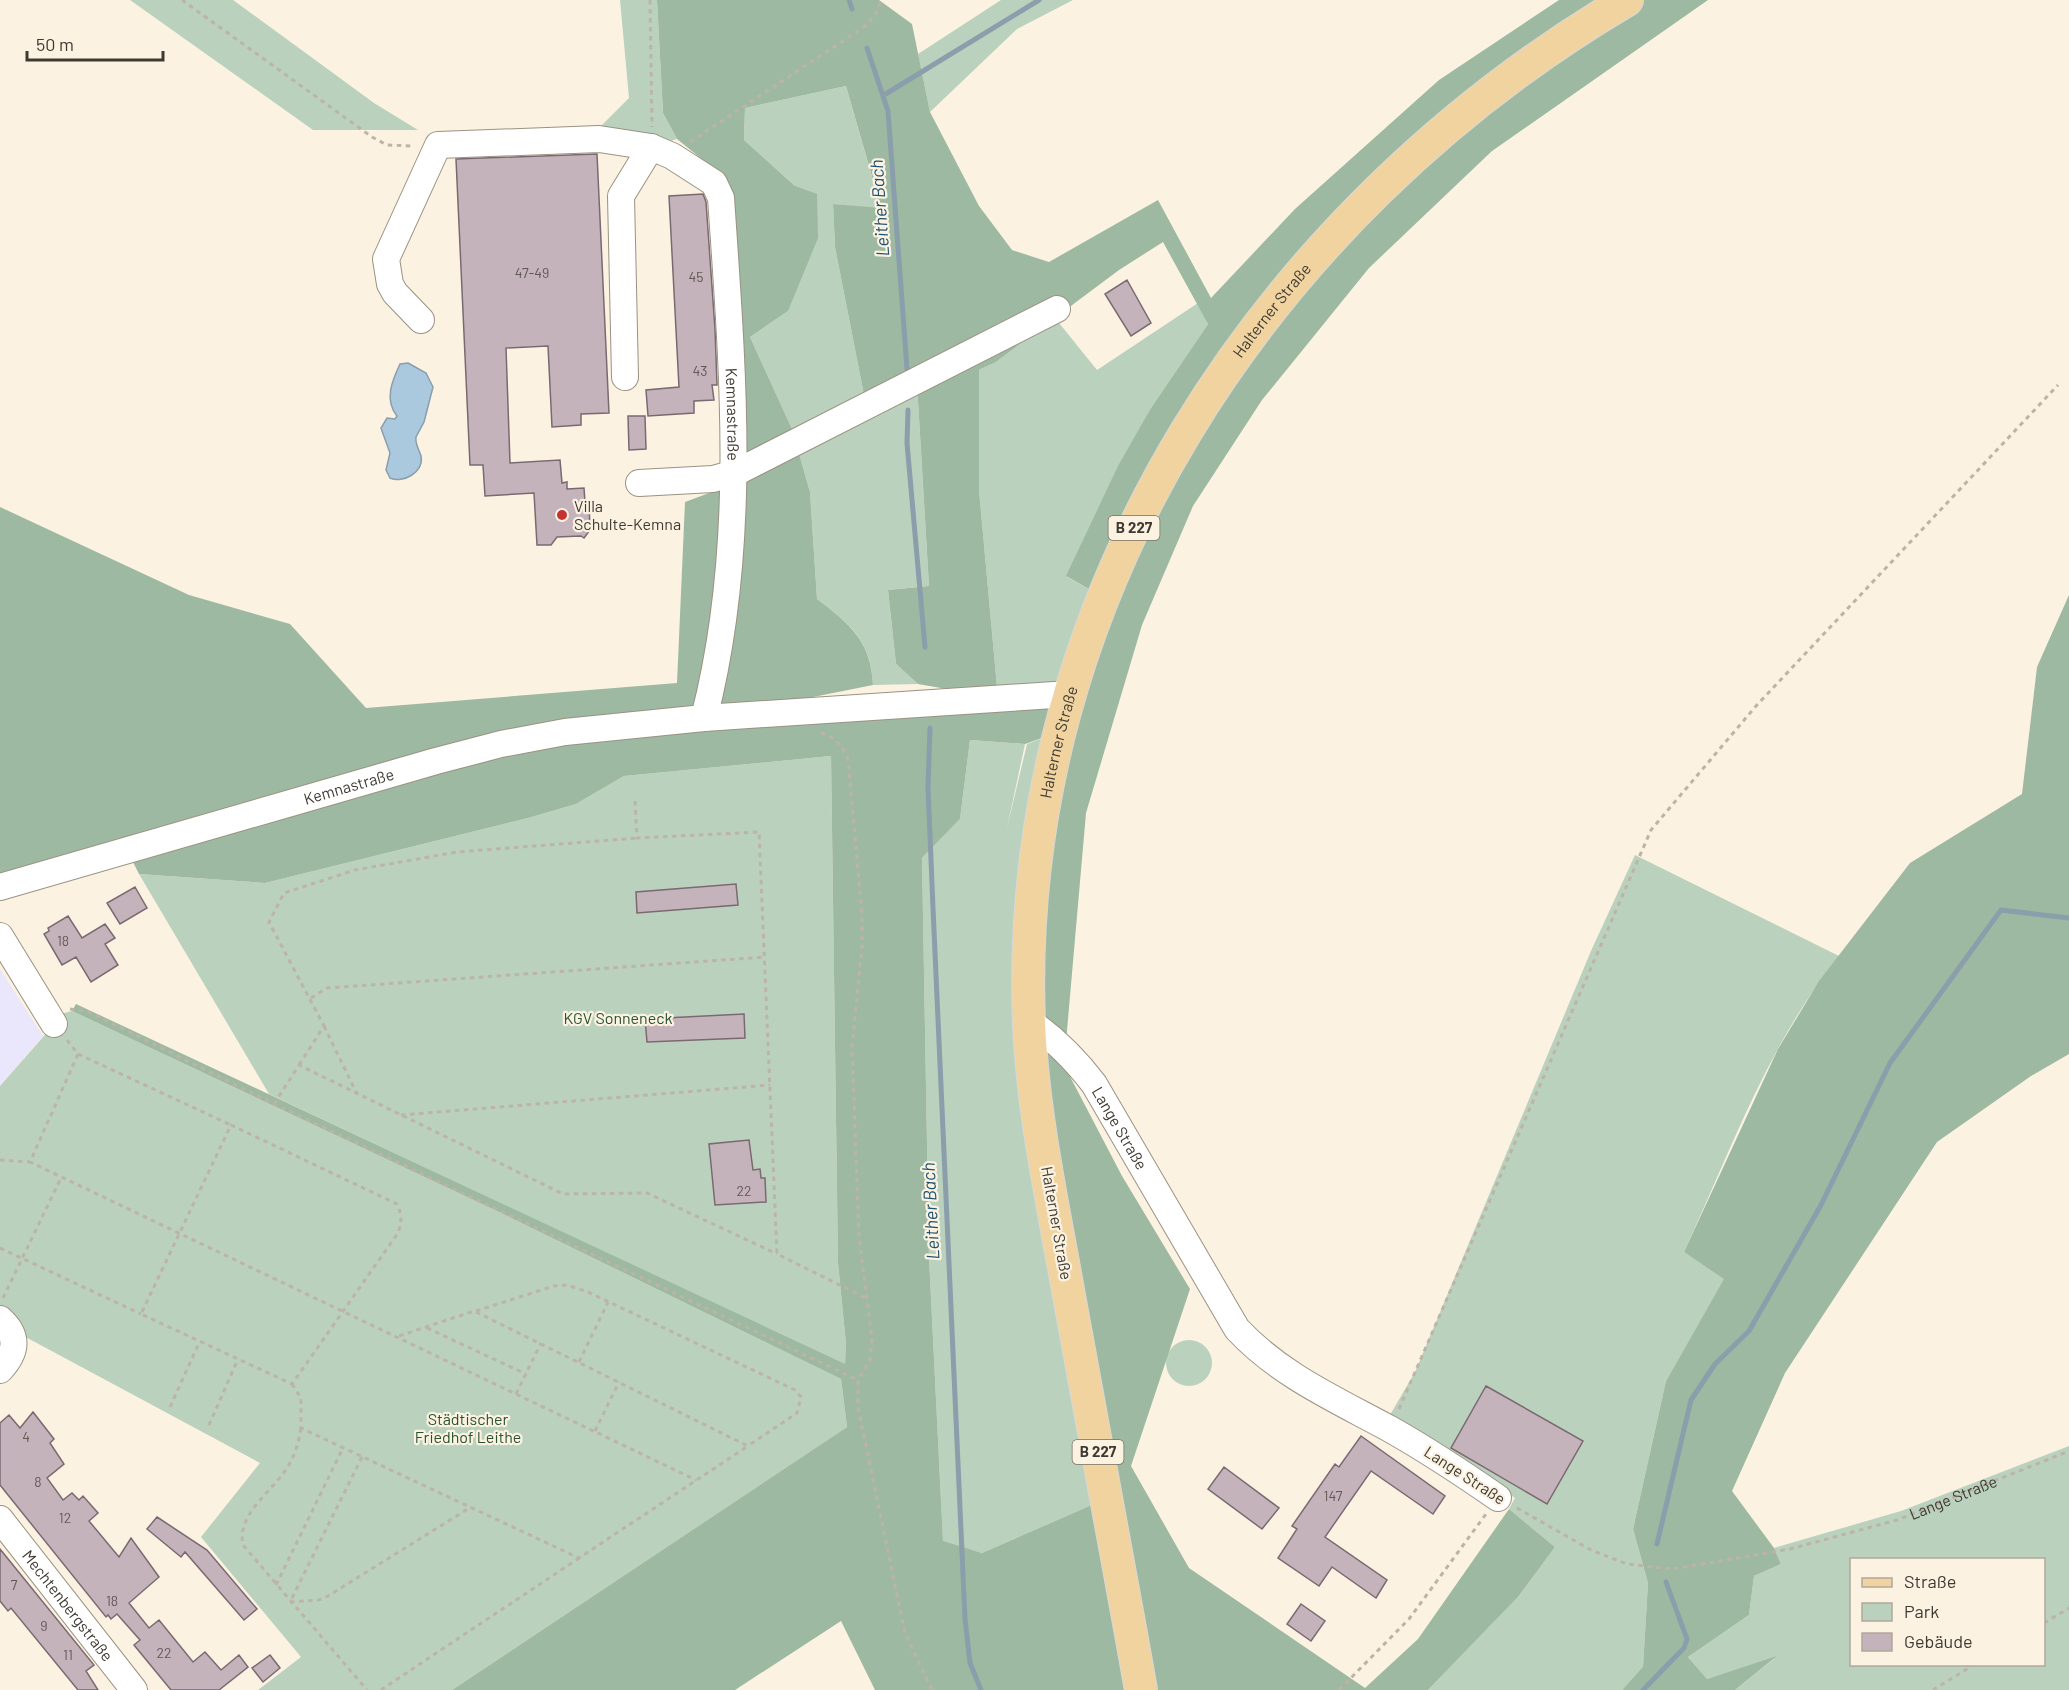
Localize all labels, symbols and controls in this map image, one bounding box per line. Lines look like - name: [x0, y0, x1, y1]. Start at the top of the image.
- scale bar: [27, 24, 164, 62]
- text: 50 m: [36, 33, 74, 55]
- water label: Leither Bach: [865, 159, 893, 257]
- street label: Halterner Straße: [1228, 259, 1314, 361]
- house number: 47-49: [515, 264, 549, 281]
- house number: 45: [689, 268, 703, 285]
- house number: 43: [693, 362, 707, 379]
- street label: Kemnastraße: [723, 367, 744, 461]
- place label: Villa Schulte-Kemna: [574, 496, 681, 533]
- marker: Villa Schulte-Kemna: [555, 508, 569, 522]
- road number: B 227: [1108, 516, 1160, 540]
- street label: Halterner Straße: [1035, 684, 1081, 800]
- street label: Kemnastraße: [301, 764, 396, 808]
- house number: 18: [57, 932, 69, 949]
- park label: KGV Sonneneck: [563, 1008, 673, 1027]
- street label: Lange Straße: [1089, 1083, 1152, 1173]
- water label: Leither Bach: [916, 1162, 944, 1260]
- street label: Halterner Straße: [1038, 1165, 1077, 1281]
- house number: 22: [736, 1182, 752, 1199]
- park label: Städtischer Friedhof Leithe: [415, 1409, 521, 1446]
- house number: 4: [22, 1428, 30, 1445]
- road number: B 227: [1072, 1440, 1124, 1464]
- street label: Lange Straße: [1421, 1441, 1509, 1508]
- street label: Lange Straße: [1906, 1471, 2000, 1523]
- house number: 8: [34, 1473, 42, 1490]
- house number: 147: [1324, 1487, 1343, 1504]
- house number: 12: [59, 1509, 71, 1526]
- street label: Mechtenbergstraße: [19, 1546, 118, 1665]
- legend: [1850, 1558, 2045, 1666]
- text: Straße: [1904, 1570, 1956, 1592]
- house number: 7: [11, 1576, 18, 1593]
- house number: 18: [106, 1592, 118, 1609]
- text: Park: [1904, 1600, 1939, 1622]
- house number: 9: [40, 1617, 48, 1634]
- text: Gebäude: [1904, 1630, 1973, 1652]
- house number: 22: [156, 1644, 172, 1661]
- house number: 11: [63, 1646, 73, 1663]

